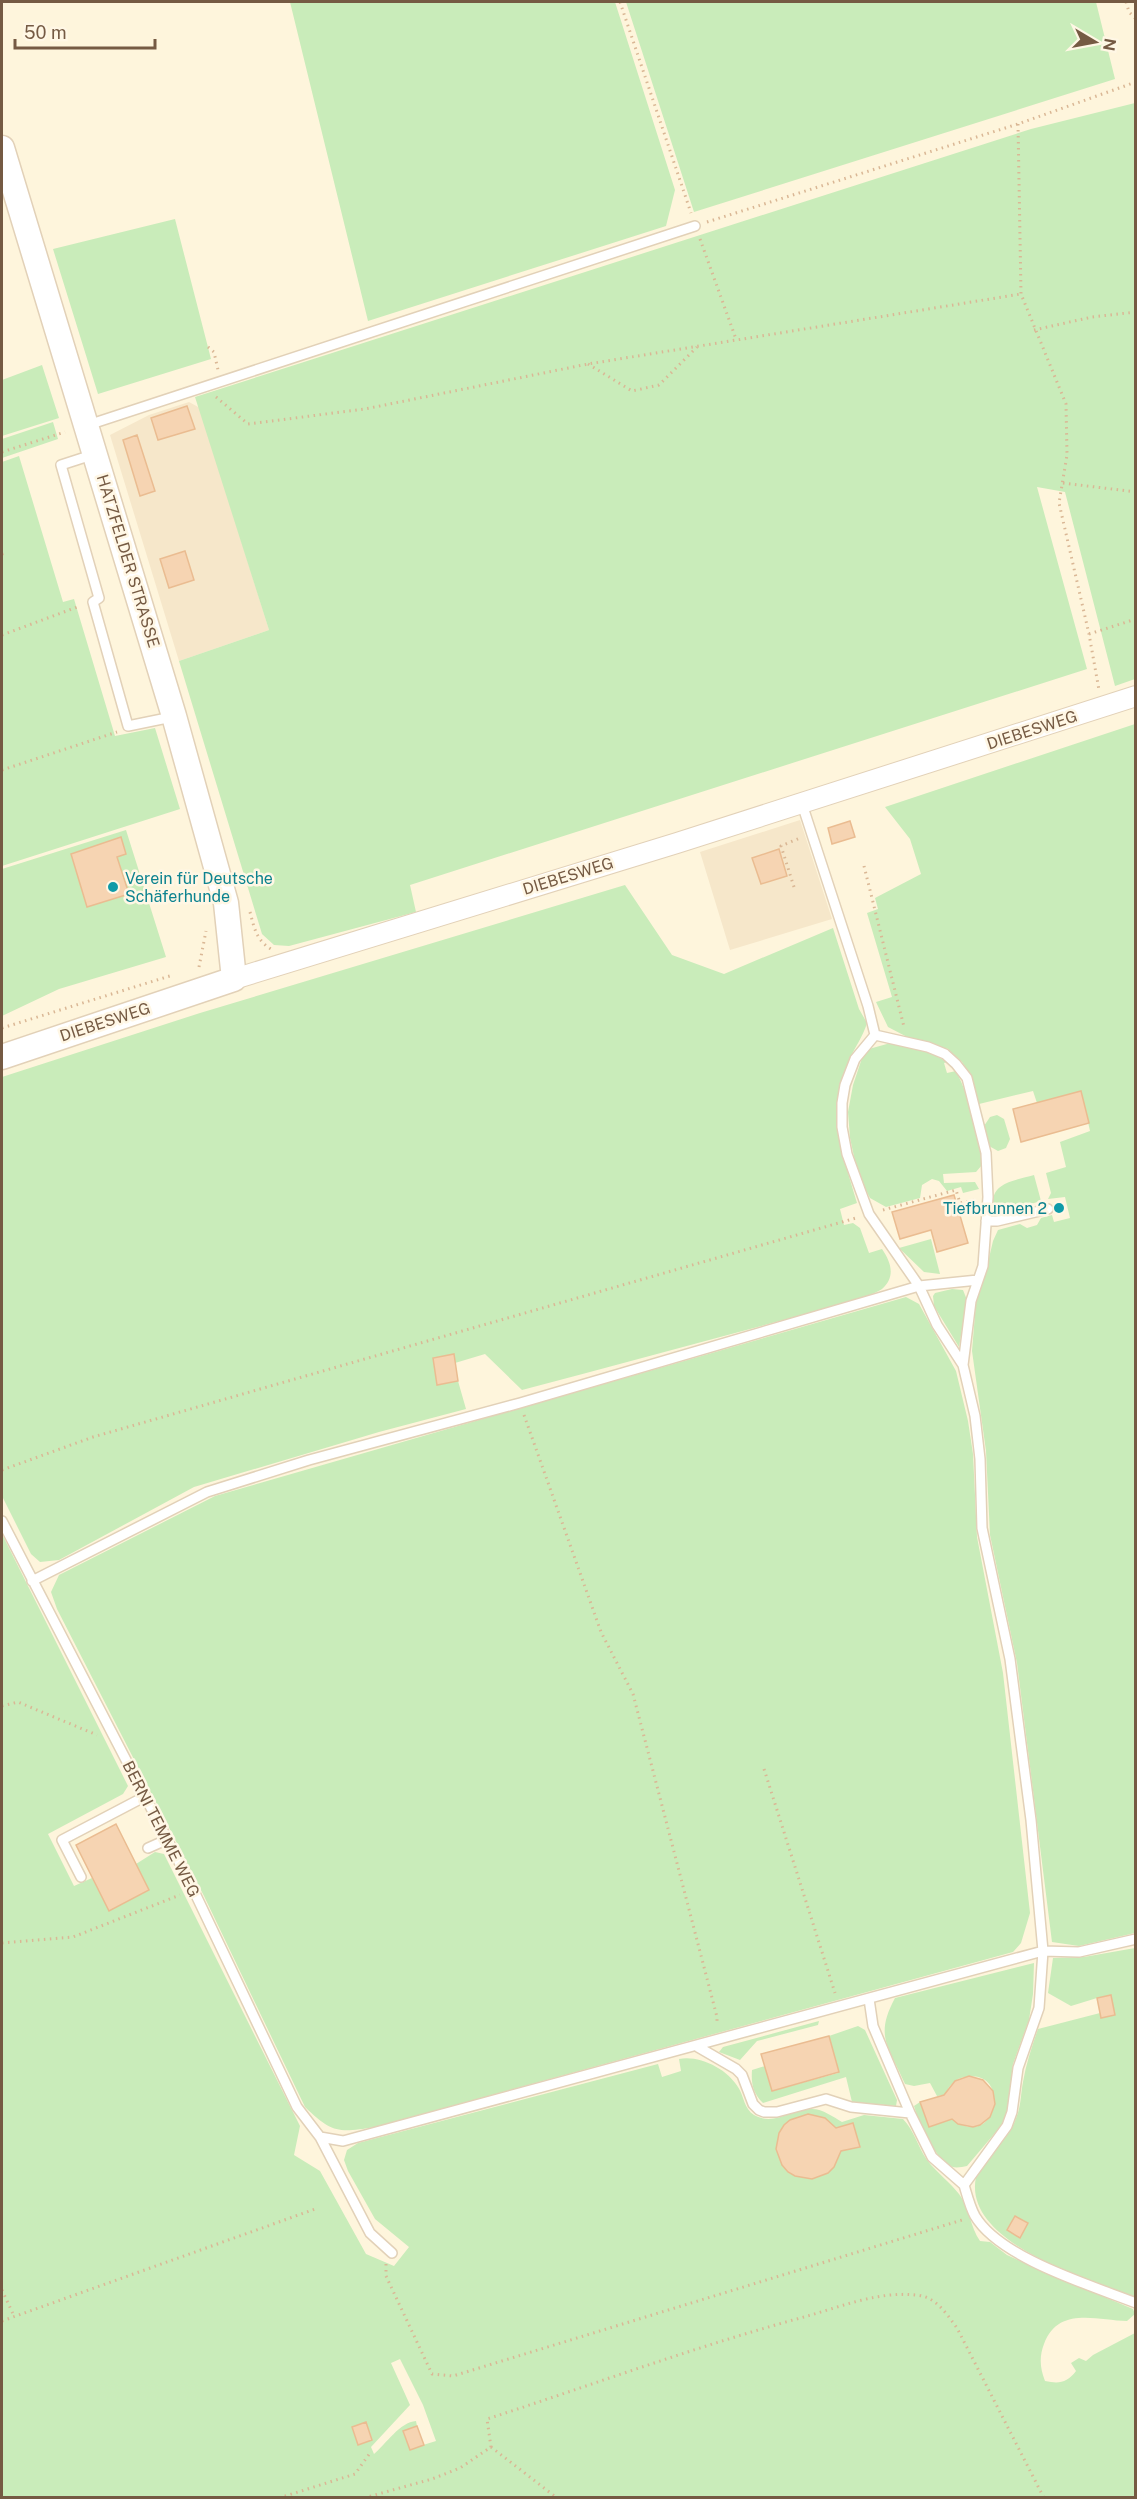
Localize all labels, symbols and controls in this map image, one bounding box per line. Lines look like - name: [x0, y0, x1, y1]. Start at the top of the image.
- scale bar: [15, 12, 154, 50]
- north arrow: [1065, 12, 1125, 72]
- text: 50 m: [24, 22, 67, 43]
- text: N: [1099, 37, 1120, 52]
- street label: HATZFELDER STRASSE: [93, 472, 163, 650]
- street label: DIEBESWEG: [984, 706, 1080, 754]
- street label: DIEBESWEG: [520, 853, 616, 899]
- place label: Verein für Deutsche Schäferhunde: [125, 869, 273, 906]
- marker: Verein für Deutsche Schäferhunde: [106, 880, 120, 894]
- street label: DIEBESWEG: [57, 998, 153, 1046]
- place label: Tiefbrunnen 2: [943, 1199, 1047, 1218]
- marker: Tiefbrunnen 2: [1052, 1201, 1066, 1215]
- street label: BERNI TEMME WEG: [118, 1758, 204, 1900]

